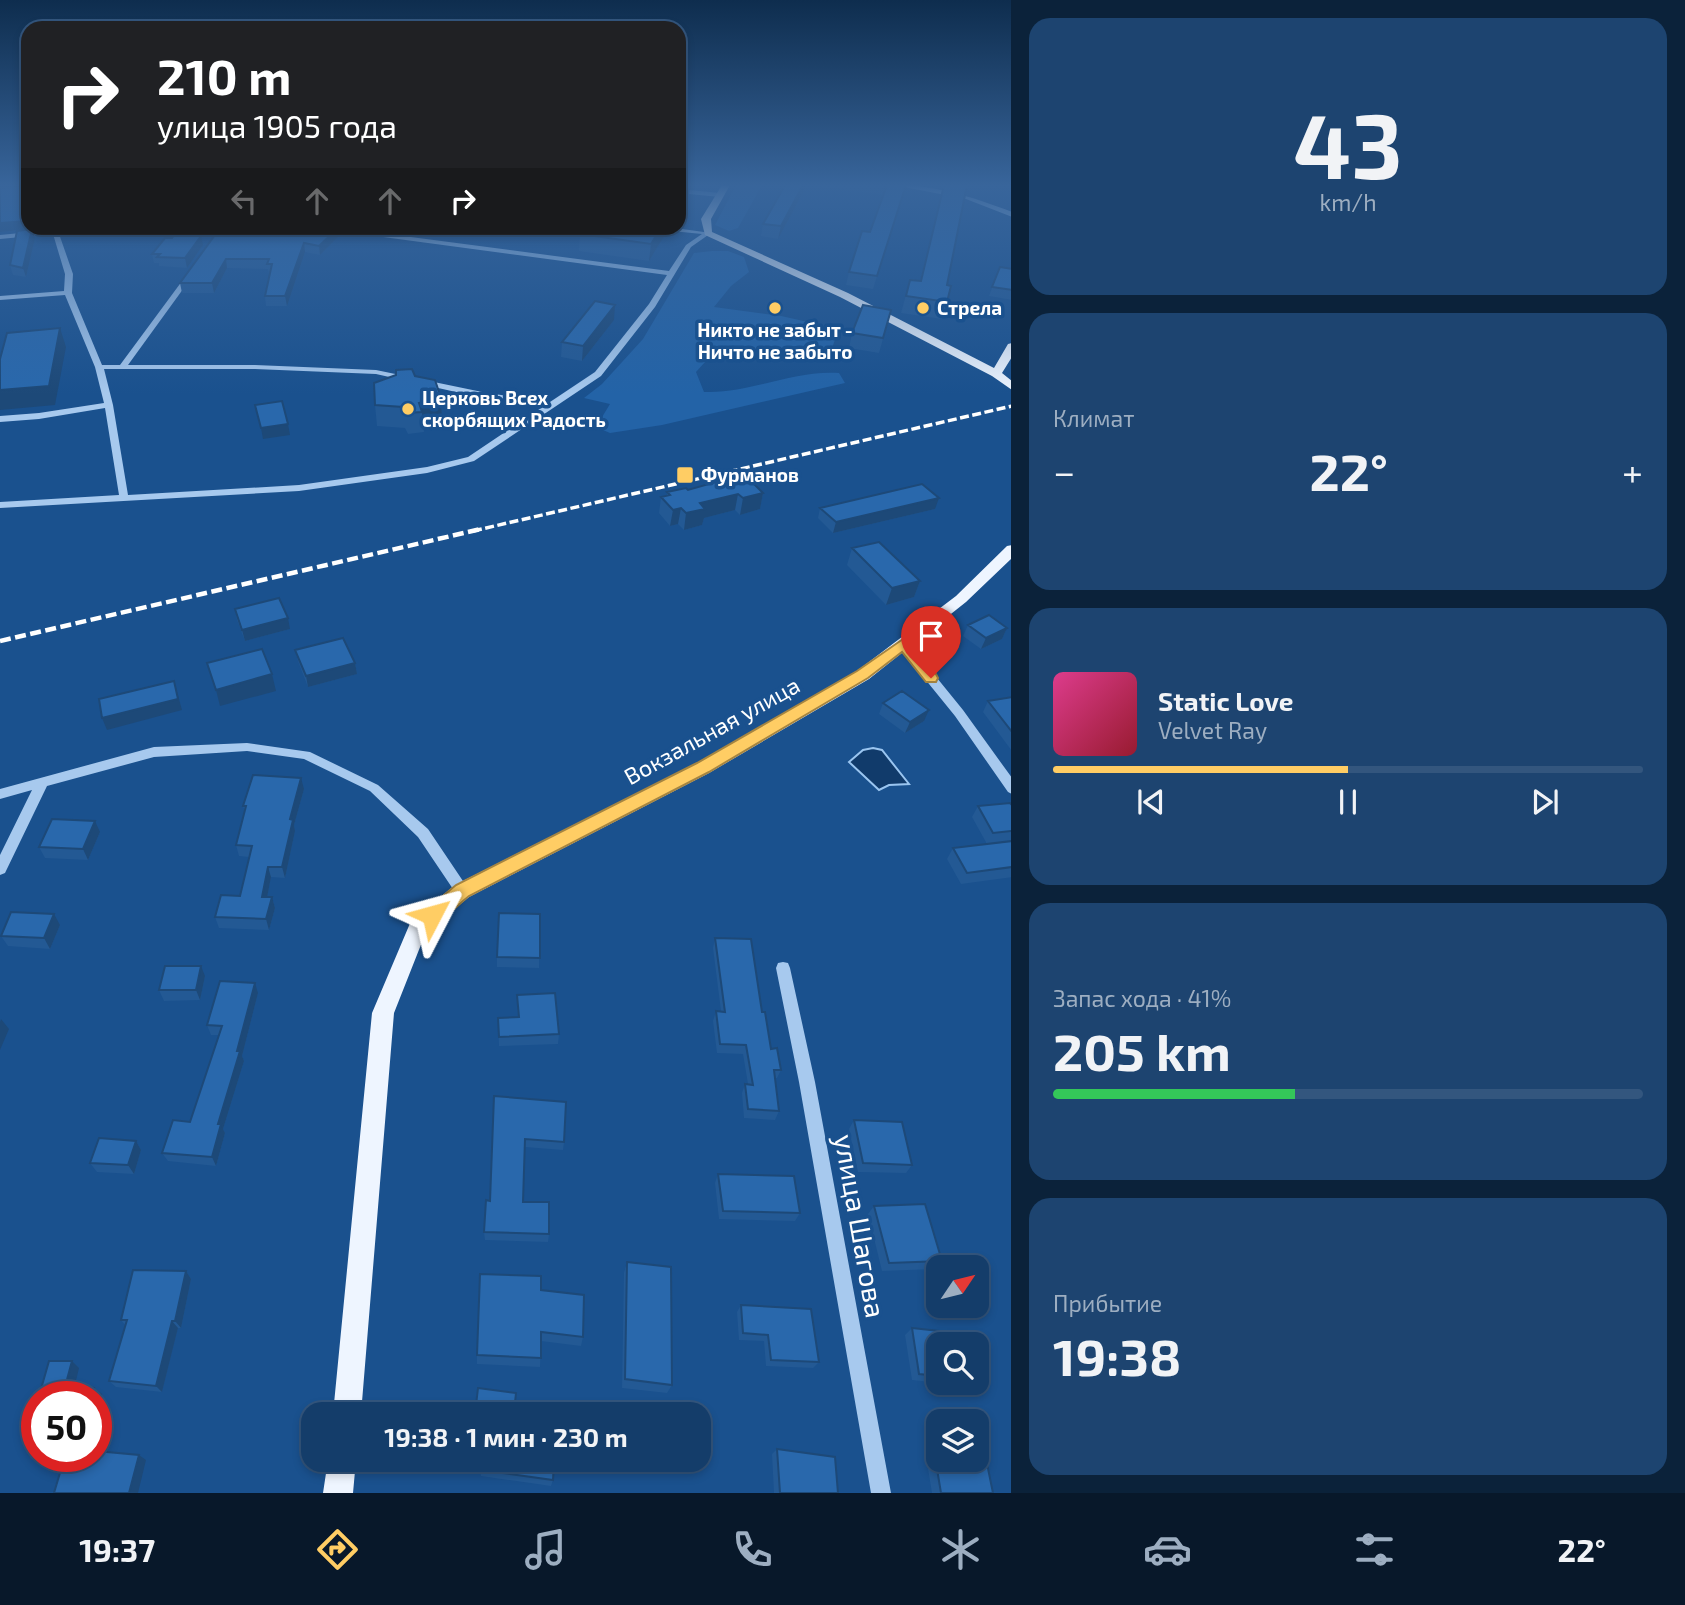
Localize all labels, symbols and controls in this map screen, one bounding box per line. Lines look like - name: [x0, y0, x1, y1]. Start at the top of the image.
- text: 210 m: [157, 46, 291, 105]
- icon: right: [42, 49, 133, 140]
- text: 43: [1293, 88, 1403, 197]
- text: улица 1905 года: [157, 106, 397, 144]
- icon: left: [225, 182, 263, 220]
- icon: ahead: [298, 182, 336, 220]
- icon: ahead: [371, 182, 409, 220]
- icon: right: [444, 182, 482, 220]
- text: km/h: [1319, 188, 1377, 216]
- place label: Стрела: [937, 296, 1002, 319]
- marker: Никто не забыт - Ничто не забыто: [767, 300, 783, 316]
- marker: Стрела: [915, 300, 931, 316]
- place label: Никто не забыт - Ничто не забыто: [697, 318, 853, 363]
- place label: Церковь Всех скорбящих Радость: [422, 386, 606, 431]
- marker: Церковь Всех скорбящих Радость: [400, 401, 416, 417]
- text: Климат: [1053, 404, 1134, 432]
- text: 22°: [1309, 439, 1388, 501]
- text: −: [1053, 448, 1075, 494]
- text: +: [1622, 448, 1643, 494]
- place label: Фурманов: [701, 463, 799, 486]
- marker: Фурманов: [675, 465, 695, 485]
- pin: [901, 606, 961, 678]
- icon: arrive: [912, 617, 950, 655]
- street label: Вокзальная улица: [619, 670, 805, 791]
- text: Static Love: [1158, 685, 1294, 716]
- text: Velvet Ray: [1158, 716, 1267, 744]
- icon: previous: [1132, 783, 1170, 821]
- icon: pause: [1329, 783, 1367, 821]
- icon: next: [1526, 783, 1564, 821]
- position arrow: [395, 878, 469, 952]
- text: Запас хода · 41%: [1053, 984, 1231, 1012]
- text: 205 km: [1053, 1019, 1231, 1081]
- street label: улица Шагова: [828, 1132, 894, 1320]
- north arrow: [926, 1255, 989, 1318]
- map controls: [926, 1255, 989, 1472]
- text: Прибытие: [1053, 1289, 1162, 1317]
- text: 19:38: [1053, 1324, 1181, 1386]
- button: search: [926, 1332, 989, 1395]
- speed limit sign: 50: [21, 1381, 112, 1472]
- button: layers: [926, 1409, 989, 1472]
- text: 19:38 · 1 мин · 230 m: [384, 1421, 628, 1452]
- icon: directions: [313, 1525, 362, 1574]
- icon: music: [521, 1525, 570, 1574]
- icon: phone: [728, 1525, 777, 1574]
- icon: climate: [936, 1525, 985, 1574]
- icon: car: [1143, 1525, 1192, 1574]
- icon: filters: [1350, 1525, 1399, 1574]
- text: 19:37: [79, 1530, 155, 1568]
- text: 22°: [1558, 1530, 1606, 1568]

